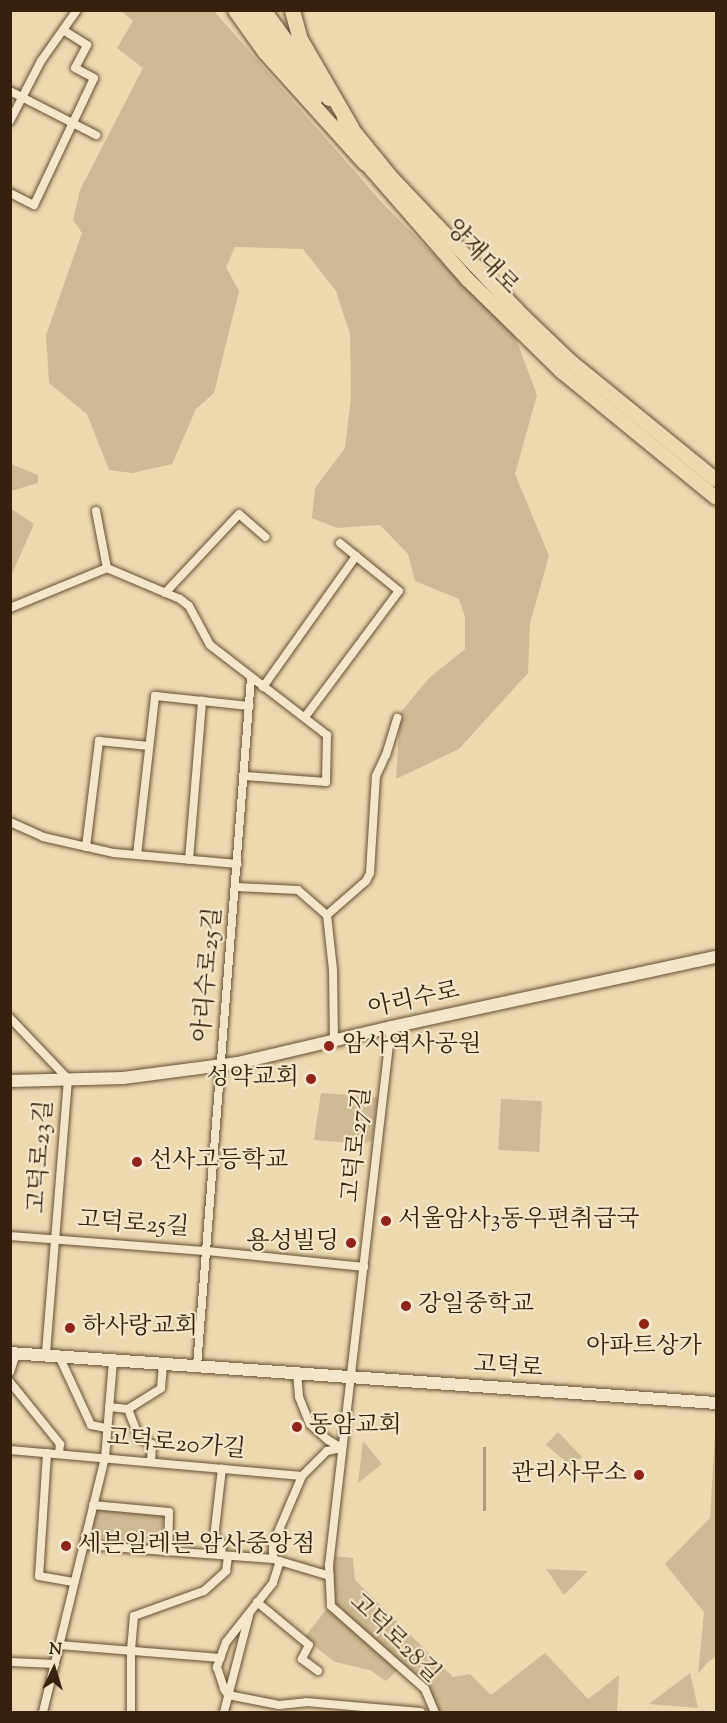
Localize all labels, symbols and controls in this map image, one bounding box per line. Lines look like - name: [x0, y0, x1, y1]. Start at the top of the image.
- street label: 양재대로: [438, 215, 524, 301]
- street label: 아리수로25길: [189, 906, 229, 1044]
- street label: 아리수로: [366, 977, 462, 1025]
- place label: 암사역사공원: [342, 1032, 481, 1060]
- marker: 암사역사공원: [320, 1037, 338, 1055]
- place label: 성약교회: [206, 1065, 299, 1093]
- marker: 성약교회: [304, 1072, 318, 1086]
- street label: 고덕로27길: [338, 1086, 378, 1204]
- street label: 고덕로23길: [24, 1099, 60, 1215]
- place label: 선사고등학교: [149, 1148, 288, 1176]
- marker: 선사고등학교: [130, 1155, 144, 1169]
- street label: 고덕로25길: [76, 1207, 190, 1243]
- place label: 서울암사3동우편취급국: [398, 1207, 640, 1235]
- marker: 서울암사3동우편취급국: [379, 1214, 393, 1228]
- place label: 용성빌딩: [246, 1229, 339, 1257]
- marker: 용성빌딩: [344, 1236, 358, 1250]
- place label: 강일중학교: [418, 1292, 534, 1320]
- marker: 강일중학교: [399, 1299, 413, 1313]
- place label: 하사랑교회: [82, 1314, 198, 1342]
- marker: 아파트상가: [637, 1317, 651, 1331]
- marker: 하사랑교회: [63, 1321, 77, 1335]
- place label: 아파트상가: [586, 1334, 702, 1362]
- street label: 고덕로: [472, 1351, 544, 1385]
- place label: 동암교회: [309, 1413, 402, 1441]
- marker: 동암교회: [290, 1420, 304, 1434]
- street label: 고덕로20가길: [105, 1425, 247, 1465]
- place label: 관리사무소: [511, 1461, 627, 1489]
- marker: 관리사무소: [632, 1468, 646, 1482]
- place label: 세븐일레븐 암사중앙점: [78, 1532, 315, 1560]
- marker: 세븐일레븐 암사중앙점: [59, 1539, 73, 1553]
- street label: 고덕로28길: [342, 1588, 446, 1690]
- north arrow: [24, 1639, 84, 1699]
- text: N: [48, 1639, 62, 1662]

